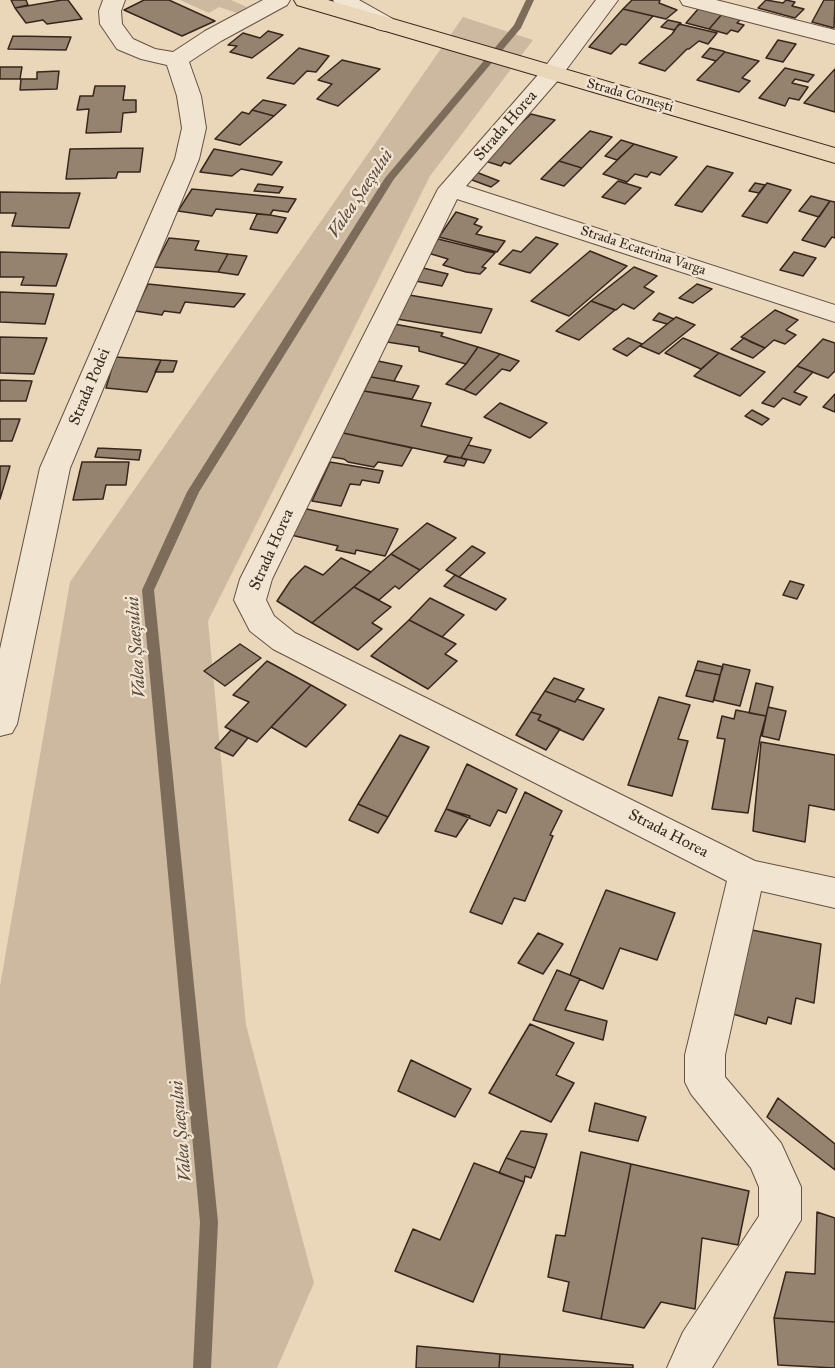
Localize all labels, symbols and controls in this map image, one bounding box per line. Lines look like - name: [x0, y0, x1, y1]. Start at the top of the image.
- street label: Strada Cornești: [585, 76, 675, 116]
- street label: Strada Horea: [470, 87, 542, 165]
- water label: Valea Șaeșului: [324, 146, 398, 242]
- street label: Strada Ecaterina Varga: [578, 223, 708, 279]
- street label: Strada Podei: [65, 346, 115, 428]
- street label: Strada Horea: [246, 506, 298, 594]
- water label: Valea Șaeșului: [123, 595, 151, 699]
- street label: Strada Horea: [625, 806, 711, 862]
- water label: Valea Șaeșului: [167, 1079, 197, 1183]

